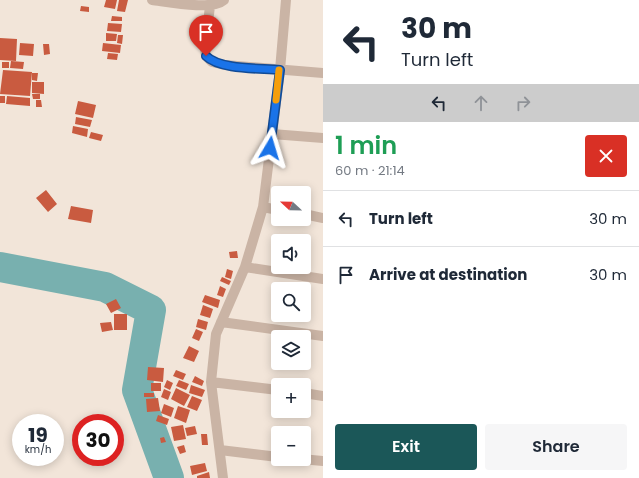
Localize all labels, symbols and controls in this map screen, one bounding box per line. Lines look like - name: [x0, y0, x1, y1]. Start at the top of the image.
- text: 30 m: [401, 9, 472, 48]
- pin: [189, 15, 223, 56]
- icon: left: [335, 16, 387, 68]
- icon: arrive: [195, 21, 217, 43]
- text: Turn left: [401, 47, 473, 72]
- icon: left: [428, 92, 450, 114]
- icon: ahead: [470, 92, 492, 114]
- icon: right: [512, 92, 534, 114]
- position arrow: [249, 127, 291, 169]
- text: 1 min: [335, 129, 397, 162]
- button: close: [585, 135, 627, 177]
- text: 60 m · 21:14: [335, 161, 405, 180]
- north arrow: [271, 186, 311, 226]
- map controls: [271, 186, 311, 466]
- icon: left: [335, 208, 357, 230]
- text: Turn left: [369, 208, 433, 229]
- text: 30 m: [589, 208, 627, 229]
- button: sound: [271, 234, 311, 274]
- icon: arrive: [335, 264, 357, 286]
- text: Arrive at destination: [369, 264, 527, 285]
- text: 30 m: [589, 264, 627, 285]
- button: search: [271, 282, 311, 322]
- button: layers: [271, 330, 311, 370]
- button: +: [271, 378, 311, 418]
- speed limit sign: 30: [72, 414, 124, 466]
- text: 19: [28, 421, 48, 449]
- button: Exit: [335, 424, 477, 470]
- button: Share: [485, 424, 627, 470]
- button: −: [271, 426, 311, 466]
- text: km/h: [25, 442, 51, 457]

